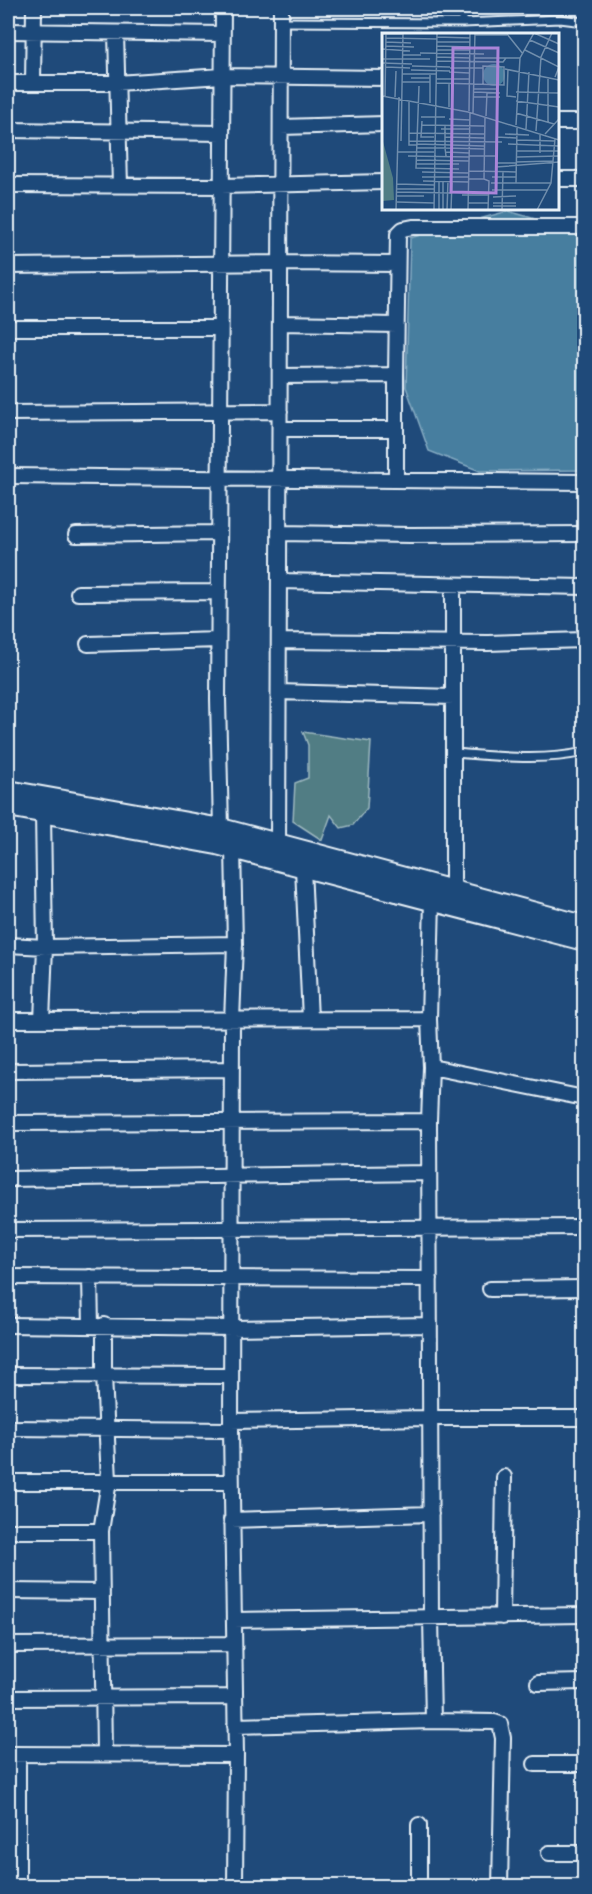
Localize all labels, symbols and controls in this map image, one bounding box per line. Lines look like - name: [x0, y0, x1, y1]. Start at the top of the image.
- inset map: [382, 33, 559, 210]

